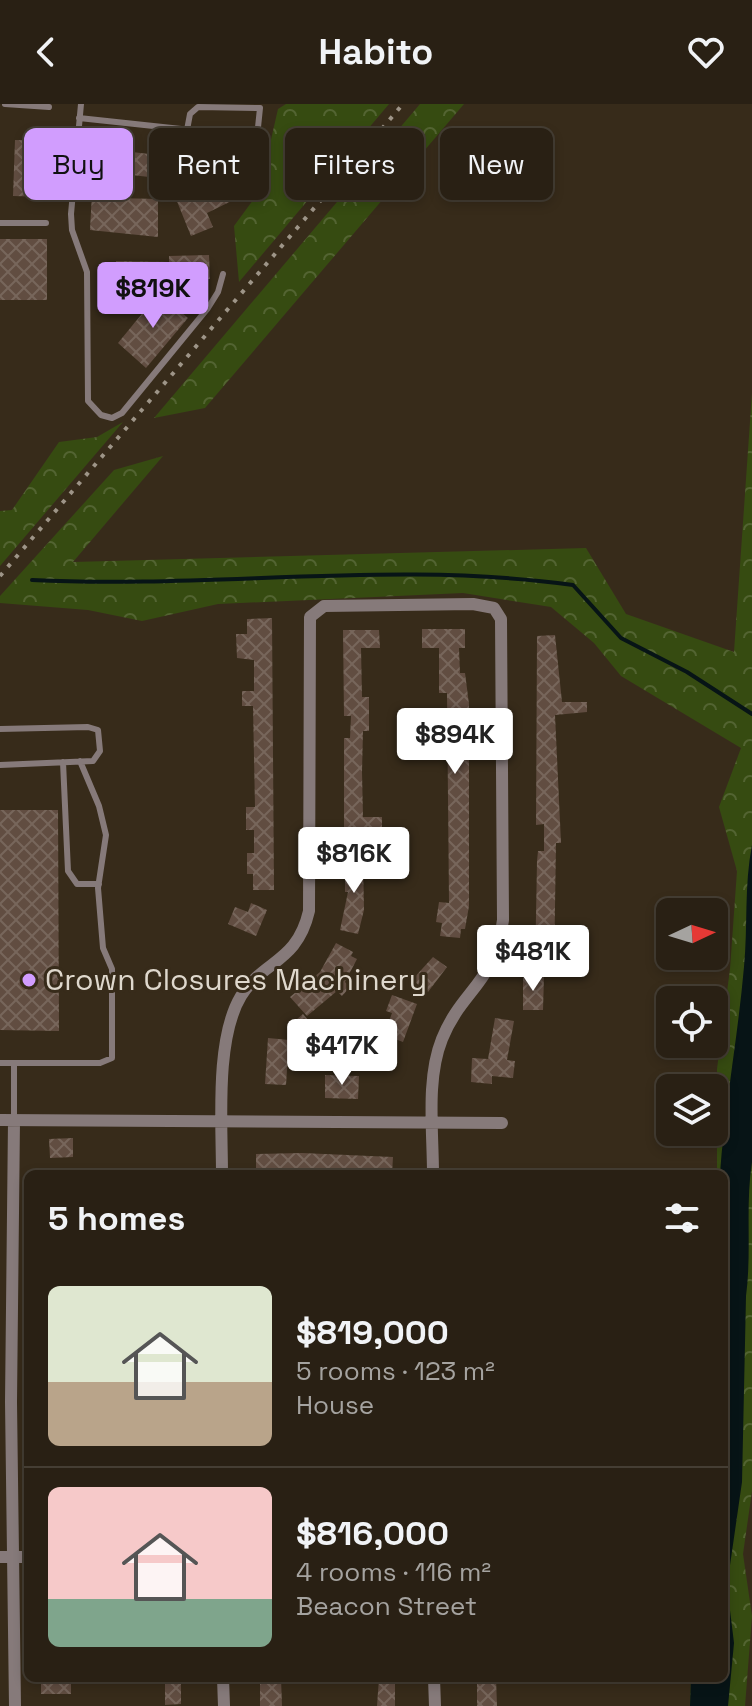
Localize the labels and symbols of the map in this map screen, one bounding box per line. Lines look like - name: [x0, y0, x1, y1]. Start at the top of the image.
- pin: $819K: [97, 262, 209, 330]
- pin: $894K: [399, 708, 511, 776]
- pin: $816K: [298, 827, 410, 895]
- north arrow: [656, 898, 728, 970]
- pin: $481K: [477, 925, 589, 993]
- place label: Crown Closures Machinery: [45, 960, 427, 999]
- marker: Crown Closures Machinery: [20, 971, 38, 989]
- pin: $417K: [286, 1019, 398, 1087]

